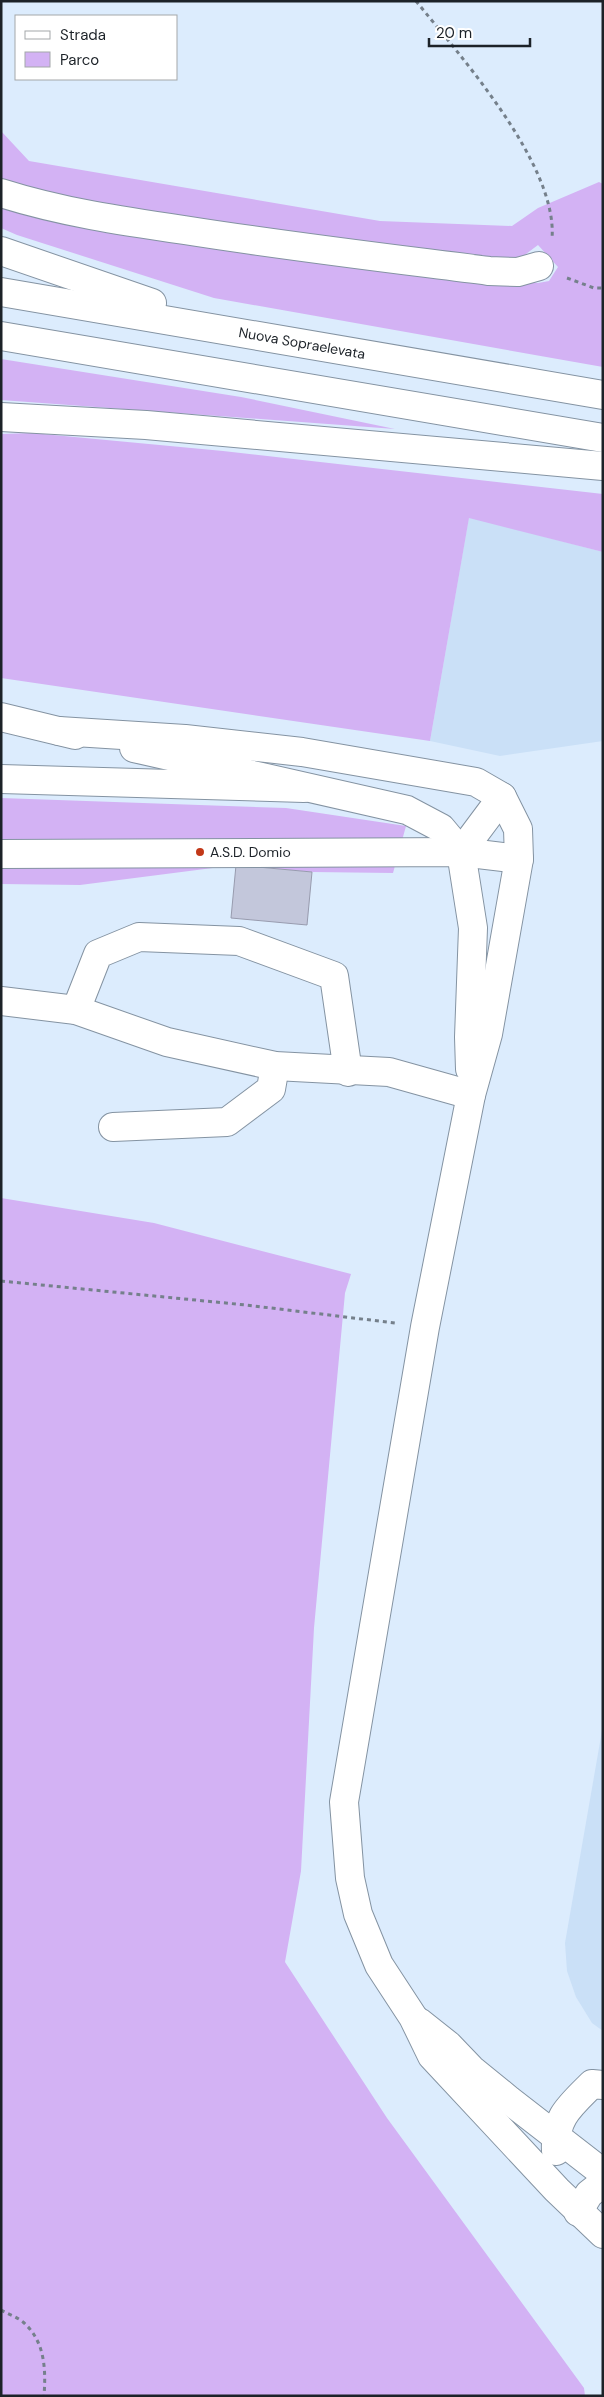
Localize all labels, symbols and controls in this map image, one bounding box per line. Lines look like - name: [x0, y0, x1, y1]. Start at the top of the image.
- legend: [15, 15, 178, 80]
- scale bar: [429, 15, 530, 47]
- text: 20 m: [436, 23, 472, 43]
- text: Strada: [60, 25, 106, 45]
- text: Parco: [60, 50, 99, 70]
- street label: Nuova Sopraelevata: [237, 323, 367, 363]
- place label: A.S.D. Domio: [210, 843, 291, 861]
- marker: A.S.D. Domio: [194, 846, 206, 858]

